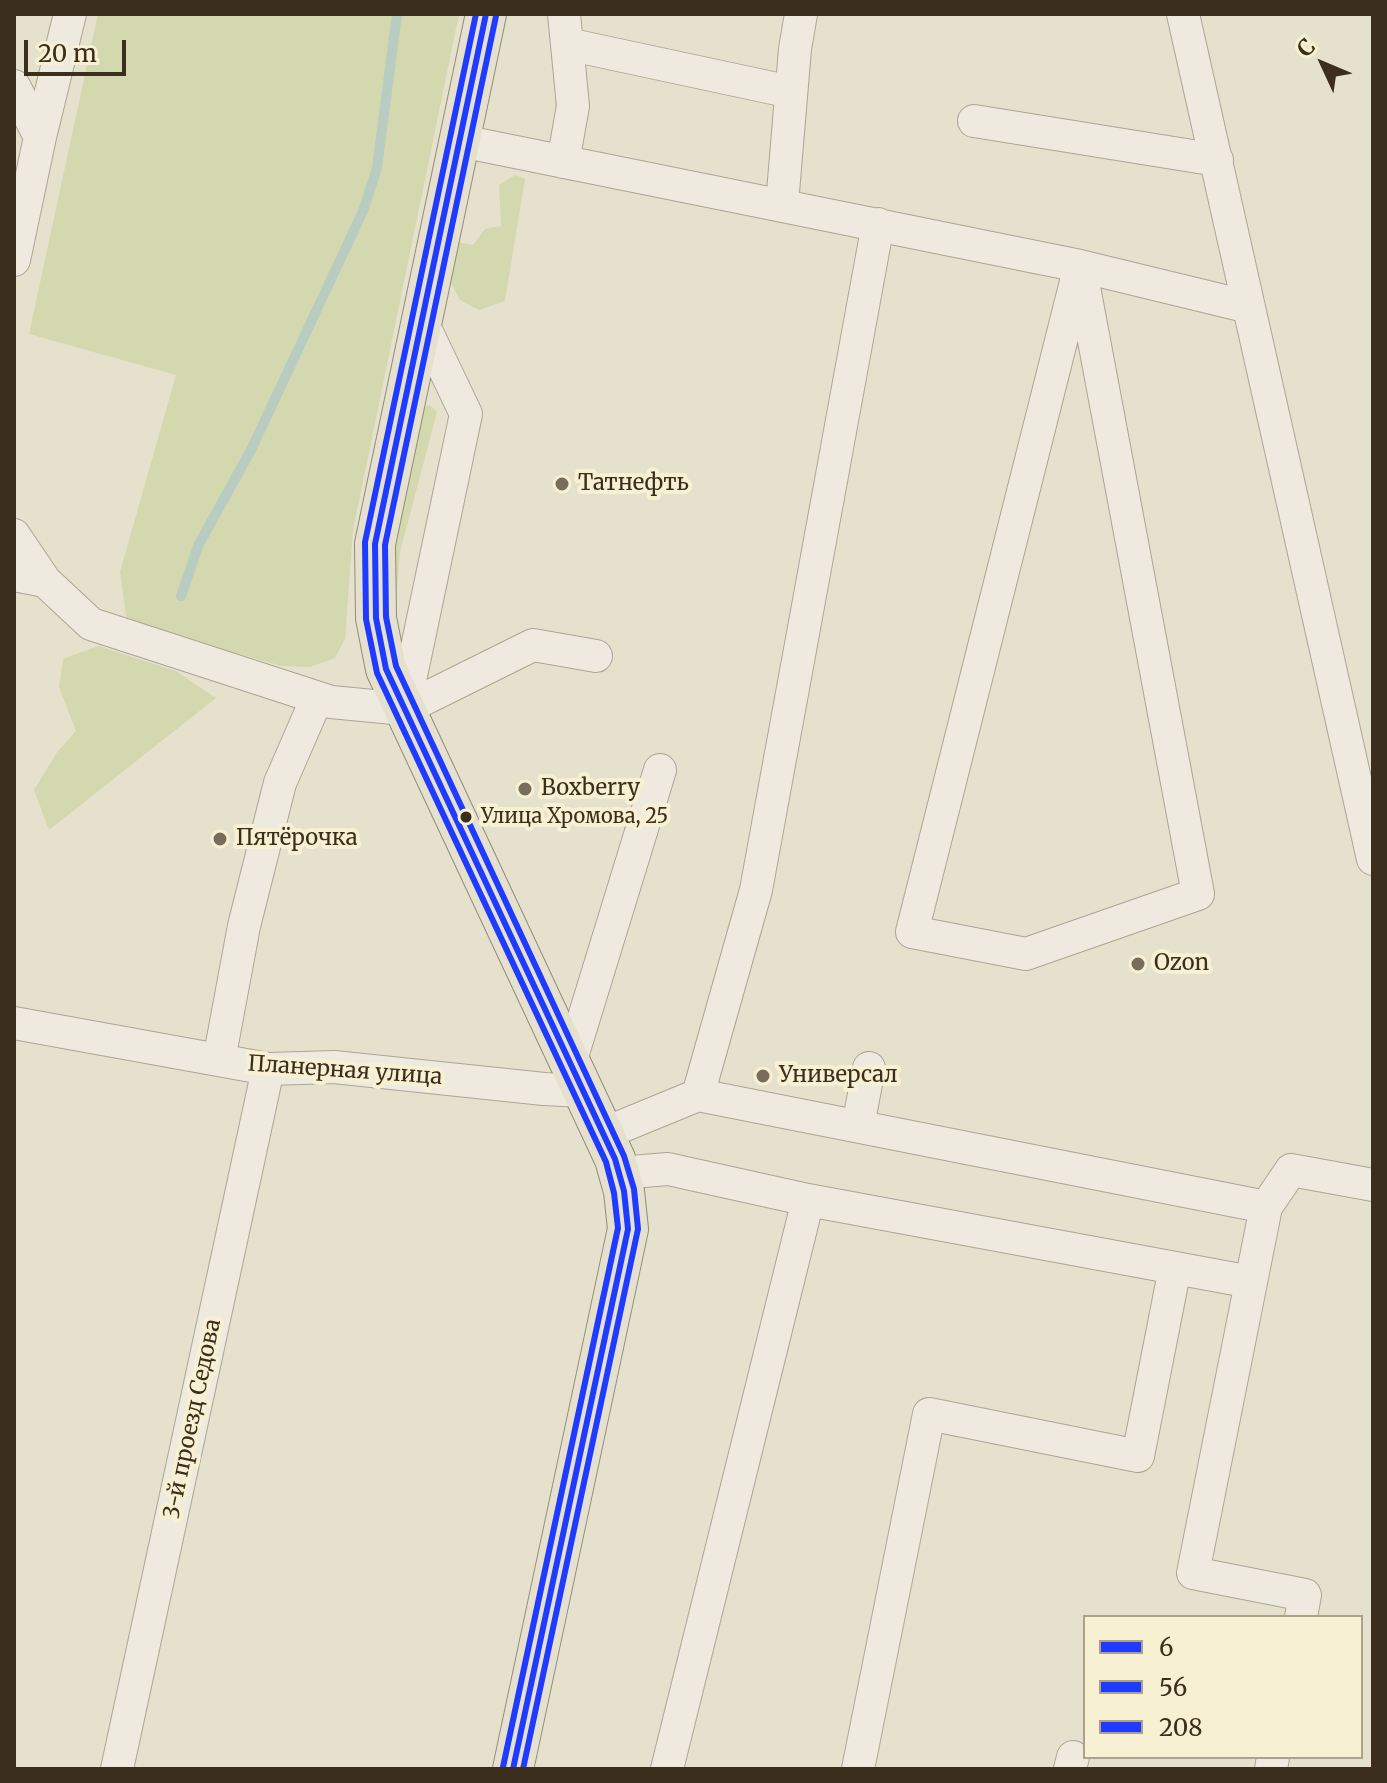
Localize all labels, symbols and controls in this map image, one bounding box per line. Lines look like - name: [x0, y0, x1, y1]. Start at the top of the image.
- scale bar: [28, 24, 130, 74]
- north arrow: [1283, 24, 1363, 104]
- text: С: [1291, 32, 1321, 62]
- text: 20 m: [38, 38, 97, 69]
- place label: Татнефть: [578, 471, 689, 497]
- marker: Татнефть: [553, 475, 571, 493]
- place label: Boxberry: [541, 776, 640, 802]
- marker: Boxberry: [516, 780, 534, 798]
- place label: Улица Хромова, 25: [481, 805, 668, 829]
- marker: Улица Хромова, 25: [458, 809, 474, 825]
- place label: Пятёрочка: [236, 826, 358, 852]
- marker: Пятёрочка: [211, 830, 229, 848]
- place label: Ozon: [1154, 951, 1209, 977]
- marker: Ozon: [1129, 955, 1147, 973]
- street label: Планерная улица: [247, 1051, 443, 1091]
- place label: Универсал: [779, 1063, 898, 1089]
- marker: Универсал: [754, 1067, 772, 1085]
- street label: 3-й проезд Седова: [159, 1317, 227, 1521]
- legend: [1083, 1615, 1363, 1759]
- text: 6: [1159, 1632, 1174, 1663]
- text: 56: [1159, 1672, 1187, 1703]
- text: 208: [1159, 1712, 1202, 1743]

